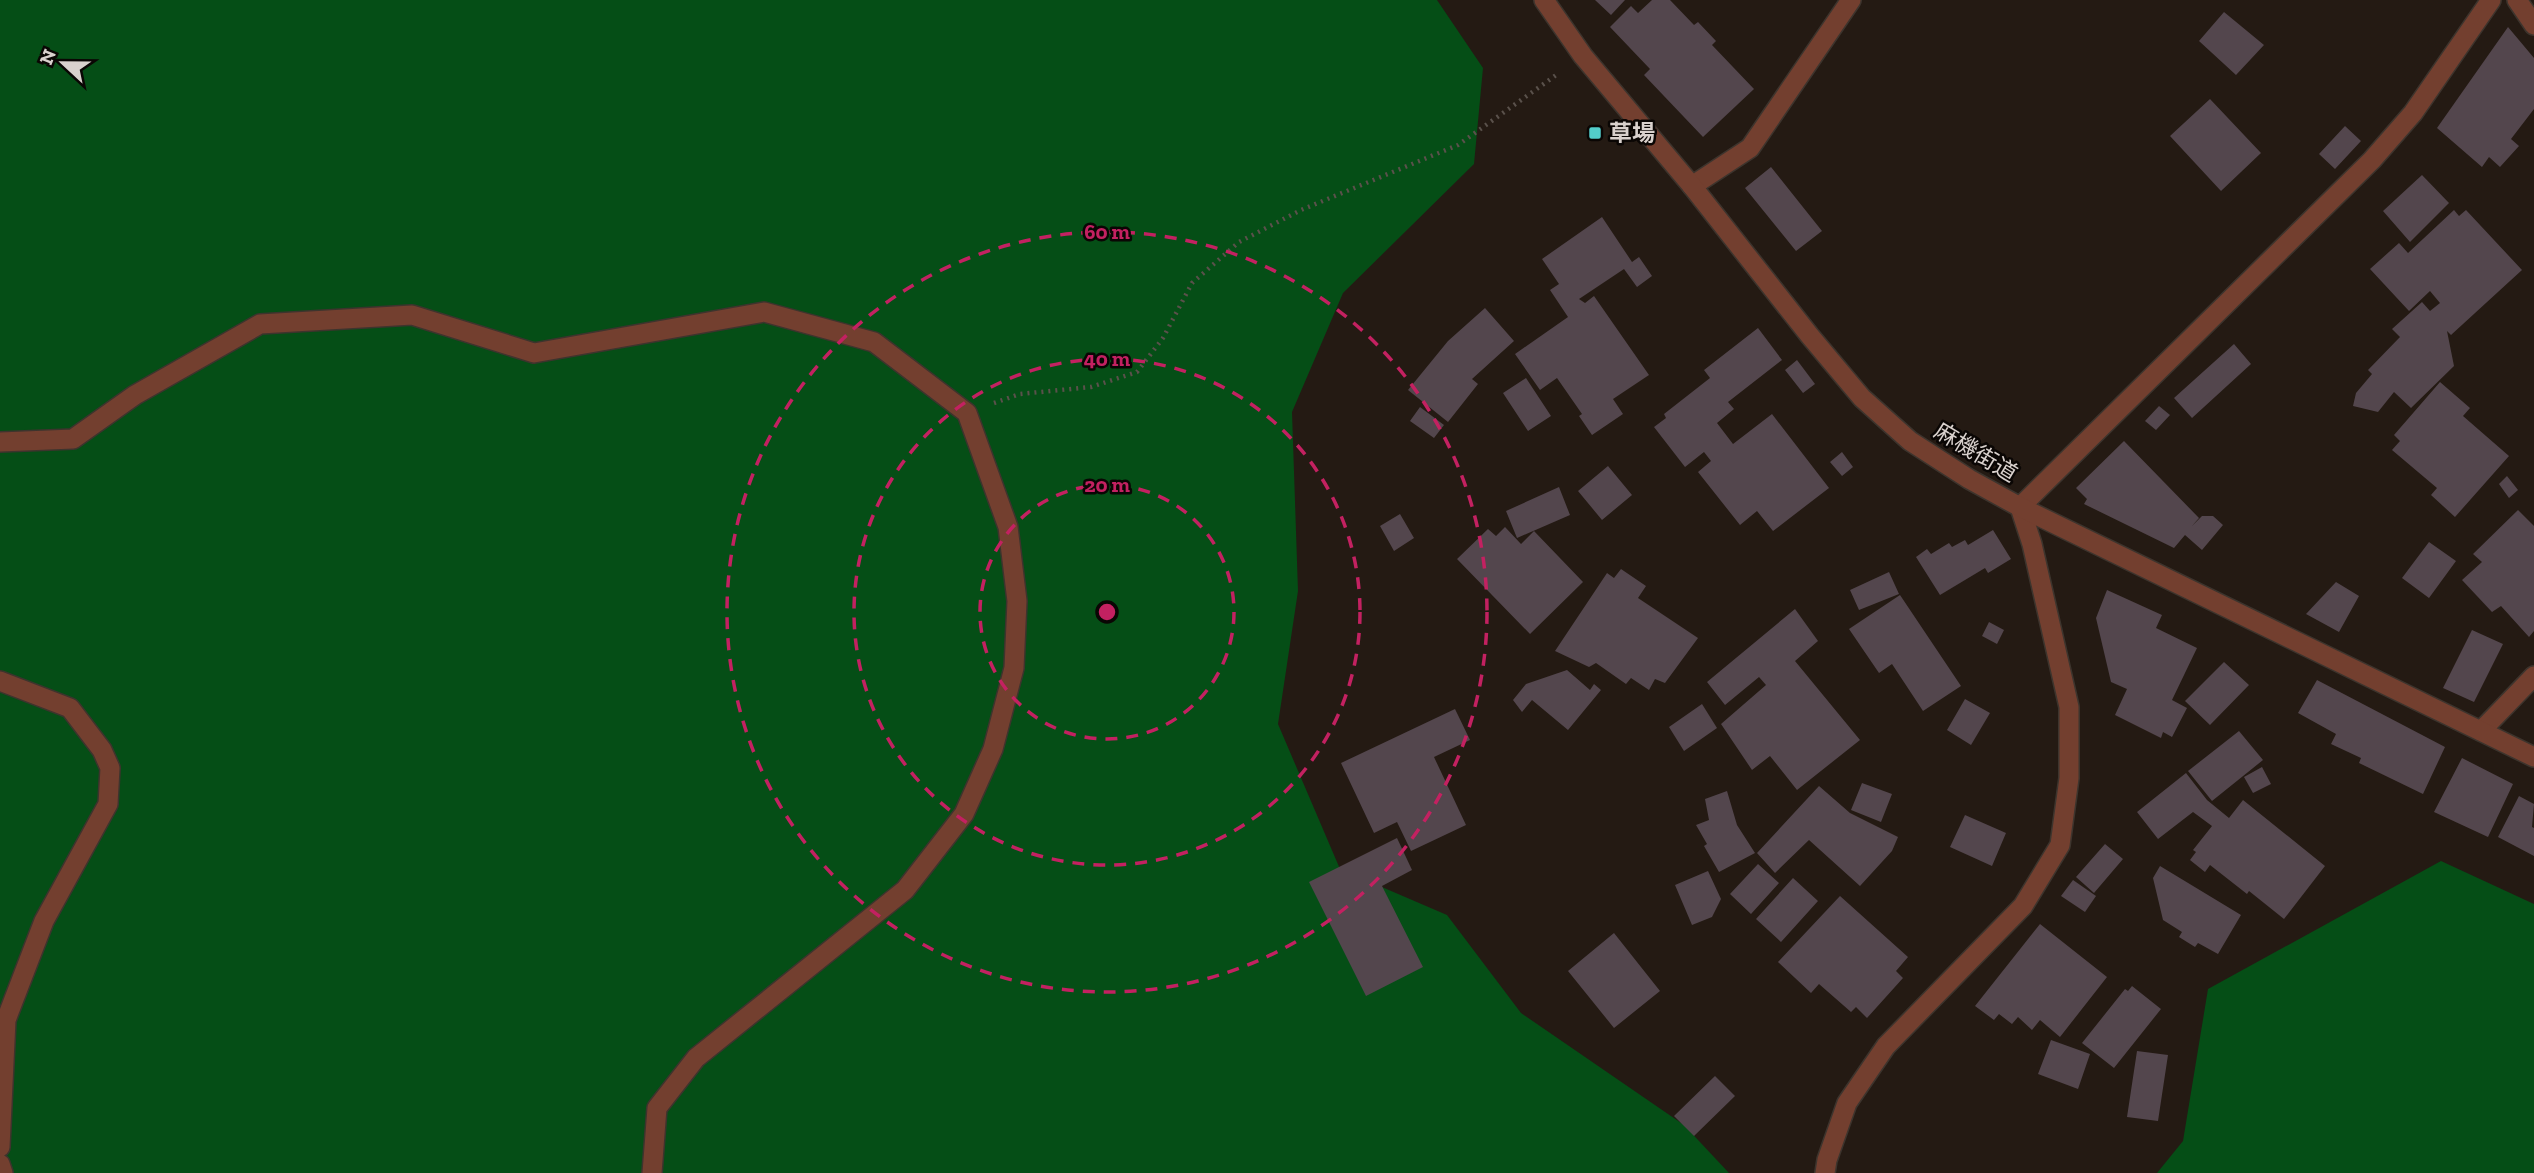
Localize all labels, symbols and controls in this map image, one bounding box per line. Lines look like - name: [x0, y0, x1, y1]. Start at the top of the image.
- north arrow: [28, 28, 98, 98]
- text: N: [34, 46, 61, 68]
- place label: 草場: [1609, 119, 1655, 147]
- marker: 草場: [1587, 125, 1603, 141]
- text: 60 m: [1084, 219, 1130, 244]
- text: 40 m: [1084, 346, 1131, 371]
- street label: 麻機街道: [1929, 416, 2023, 488]
- text: 20 m: [1084, 472, 1130, 497]
- centre of rings: [1095, 600, 1119, 624]

